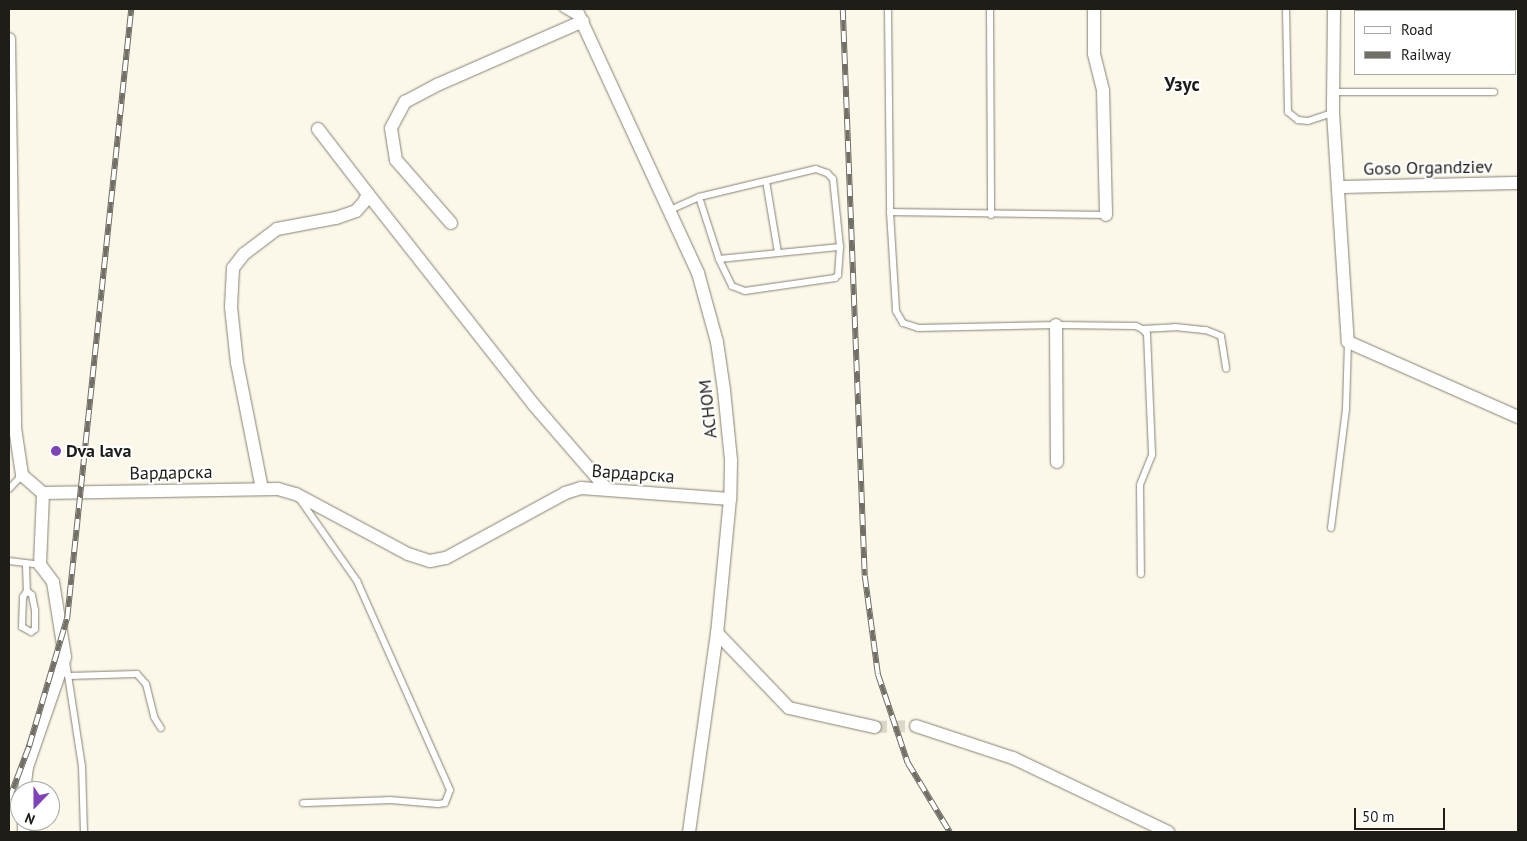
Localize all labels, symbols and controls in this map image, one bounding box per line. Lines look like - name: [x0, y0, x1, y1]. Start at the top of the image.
- legend: [1354, 10, 1517, 75]
- text: Road: [1401, 20, 1433, 39]
- text: Railway: [1401, 45, 1451, 64]
- district label: Узус: [1164, 74, 1200, 96]
- street label: Goso Organdziev: [1363, 156, 1493, 180]
- street label: АСНОМ: [694, 379, 722, 439]
- place label: Dva lava: [66, 440, 131, 462]
- marker: Dva lava: [50, 445, 62, 457]
- street label: Вардарска: [591, 460, 675, 488]
- street label: Вардарска: [129, 461, 213, 485]
- north arrow: [10, 781, 60, 831]
- scale bar: [1357, 798, 1448, 830]
- text: 50 m: [1362, 807, 1395, 826]
- text: N: [22, 809, 37, 829]

